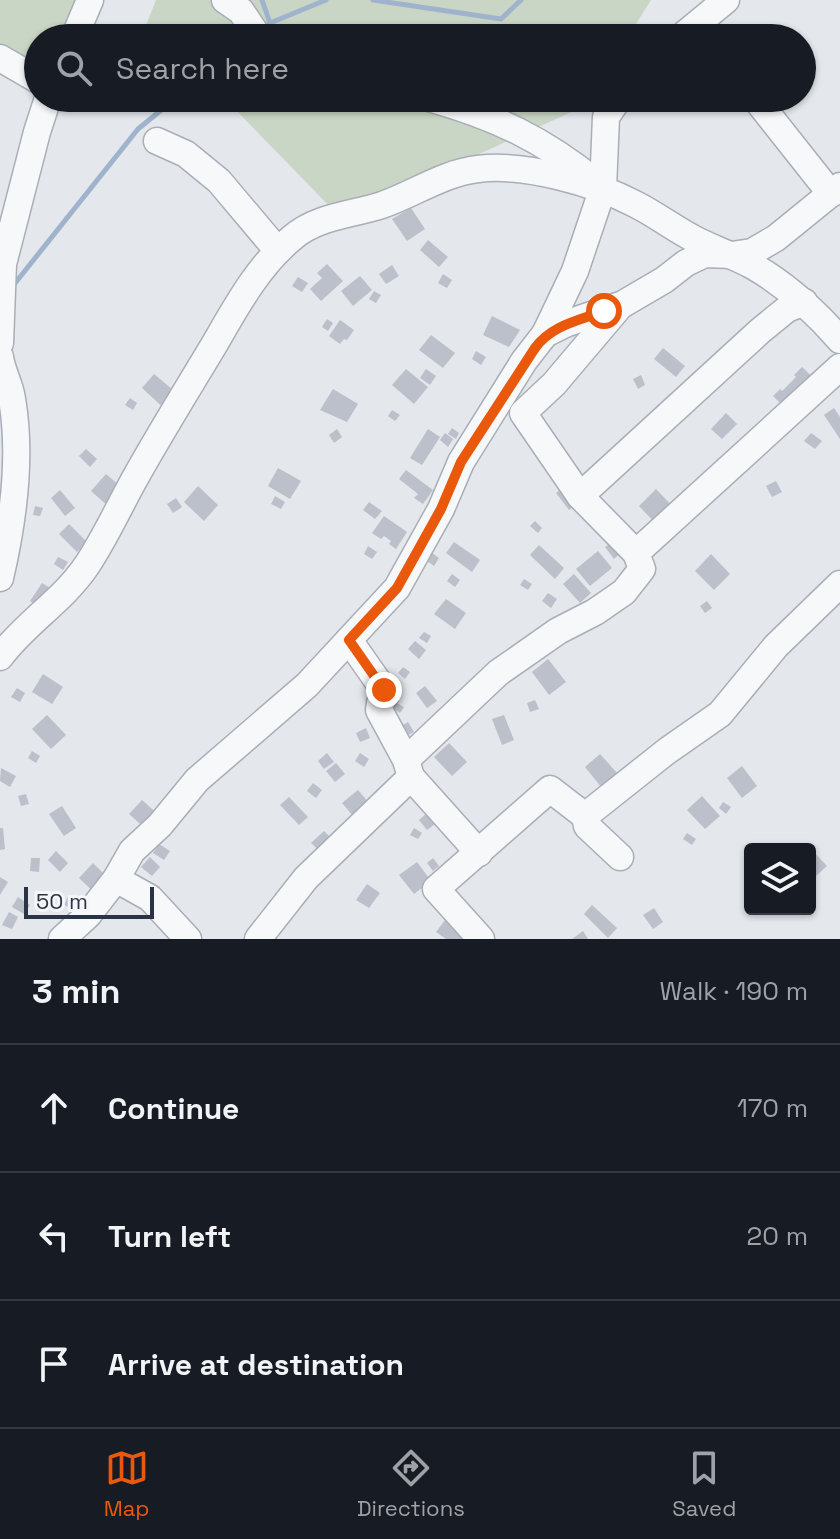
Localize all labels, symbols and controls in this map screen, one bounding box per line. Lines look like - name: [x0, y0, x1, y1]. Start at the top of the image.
- search box: [24, 24, 816, 112]
- icon: search: [52, 46, 96, 90]
- text: Search here: [116, 49, 289, 88]
- route start: [586, 293, 622, 329]
- route end: [366, 672, 402, 708]
- map controls: [744, 843, 816, 915]
- button: layers: [744, 843, 816, 915]
- scale bar: [24, 883, 154, 919]
- text: 50 m: [36, 887, 88, 915]
- text: 3 min: [32, 970, 120, 1013]
- text: Walk · 190 m: [659, 974, 808, 1008]
- icon: ahead: [32, 1086, 76, 1130]
- text: Continue: [108, 1089, 239, 1128]
- text: 170 m: [737, 1091, 808, 1125]
- icon: left: [32, 1214, 76, 1258]
- text: Turn left: [108, 1217, 231, 1256]
- text: 20 m: [747, 1219, 808, 1253]
- icon: arrive: [32, 1342, 76, 1386]
- text: Arrive at destination: [108, 1345, 404, 1384]
- tab: Map: [104, 1446, 150, 1522]
- tab: Directions: [357, 1446, 465, 1522]
- tab: Saved: [672, 1446, 736, 1522]

